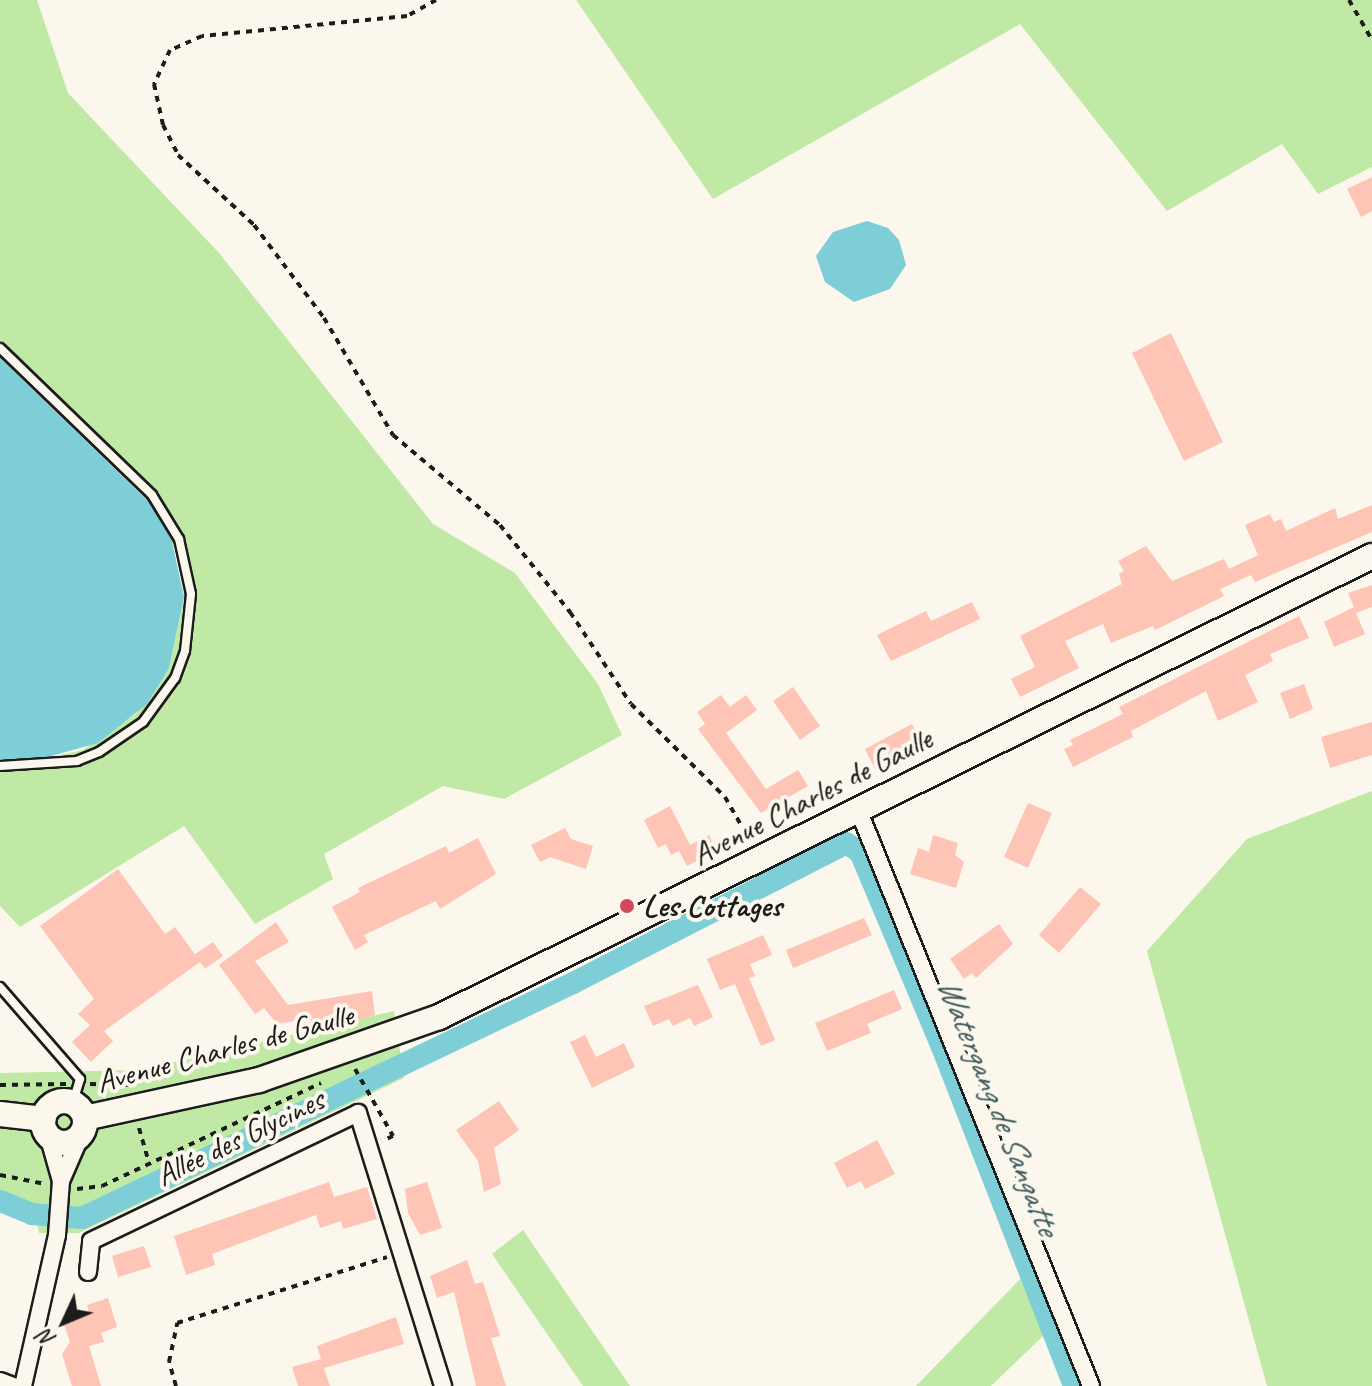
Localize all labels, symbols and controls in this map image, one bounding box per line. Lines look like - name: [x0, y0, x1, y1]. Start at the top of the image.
- street label: Avenue Charles de Gaulle: [685, 720, 939, 874]
- place label: Les Cottages: [643, 887, 781, 925]
- marker: Les Cottages: [618, 897, 636, 915]
- water label: Watergang de Sangatte: [929, 971, 1069, 1241]
- street label: Avenue Charles de Gaulle: [92, 996, 358, 1102]
- street label: Allée des Glycines: [149, 1081, 331, 1195]
- north arrow: [24, 1282, 104, 1362]
- text: N: [32, 1324, 62, 1353]

